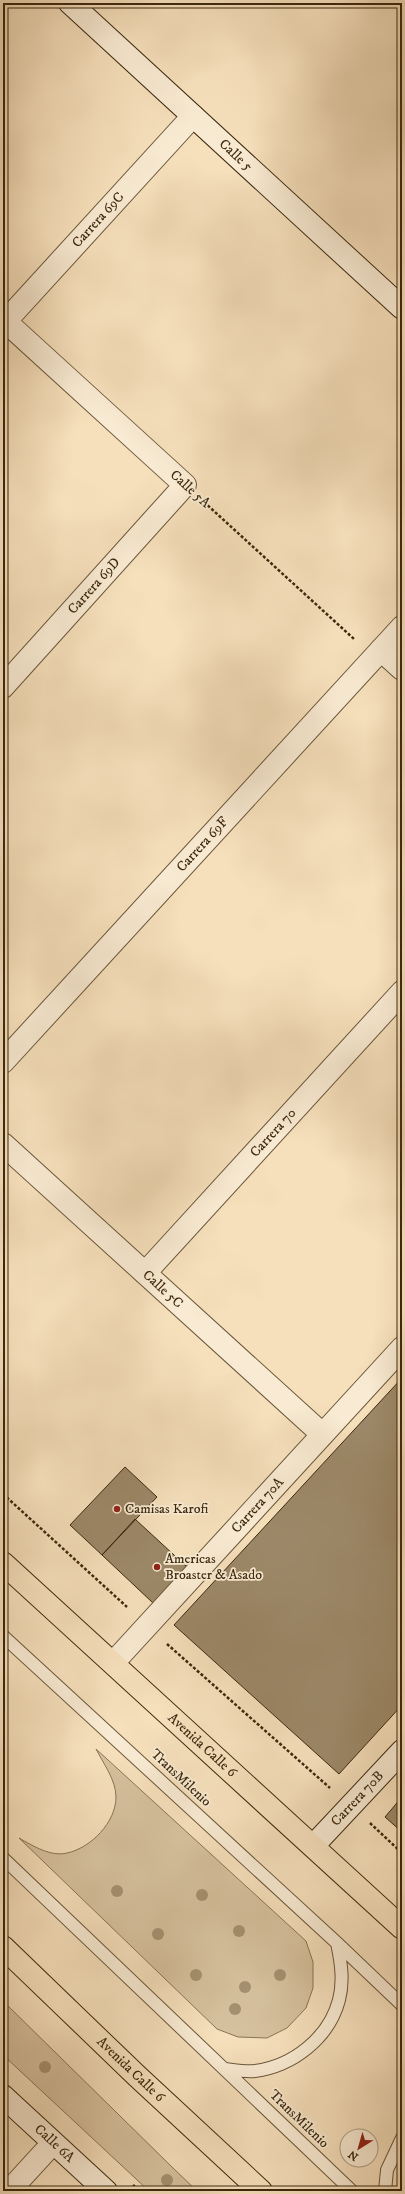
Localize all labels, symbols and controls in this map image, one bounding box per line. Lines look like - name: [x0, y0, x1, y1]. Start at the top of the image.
- street label: Calle 5: [215, 135, 256, 175]
- street label: Carrera 69C: [68, 188, 128, 252]
- street label: Calle 5A: [166, 466, 215, 513]
- street label: Carrera 69D: [64, 554, 124, 618]
- street label: Carrera 69F: [173, 813, 232, 876]
- street label: Carrera 70: [246, 1104, 300, 1161]
- street label: Calle 5C: [139, 1266, 187, 1312]
- street label: Carrera 70A: [228, 1473, 289, 1537]
- place label: Camisas Karofi: [125, 1500, 208, 1518]
- marker: Camisas Karofi: [112, 1504, 122, 1514]
- place label: Americas Broaster & Asado: [165, 1550, 262, 1584]
- marker: Americas Broaster & Asado: [152, 1562, 162, 1572]
- street label: Avenida Calle 6: [164, 1709, 241, 1782]
- street label: TransMilenio: [147, 1745, 215, 1811]
- street label: Carrera 70B: [327, 1767, 388, 1830]
- street label: Avenida Calle 6: [93, 2033, 169, 2107]
- street label: TransMilenio: [265, 2086, 333, 2152]
- street label: Calle 6A: [30, 2120, 79, 2167]
- north arrow: [339, 2128, 379, 2168]
- text: N: [346, 2147, 361, 2163]

